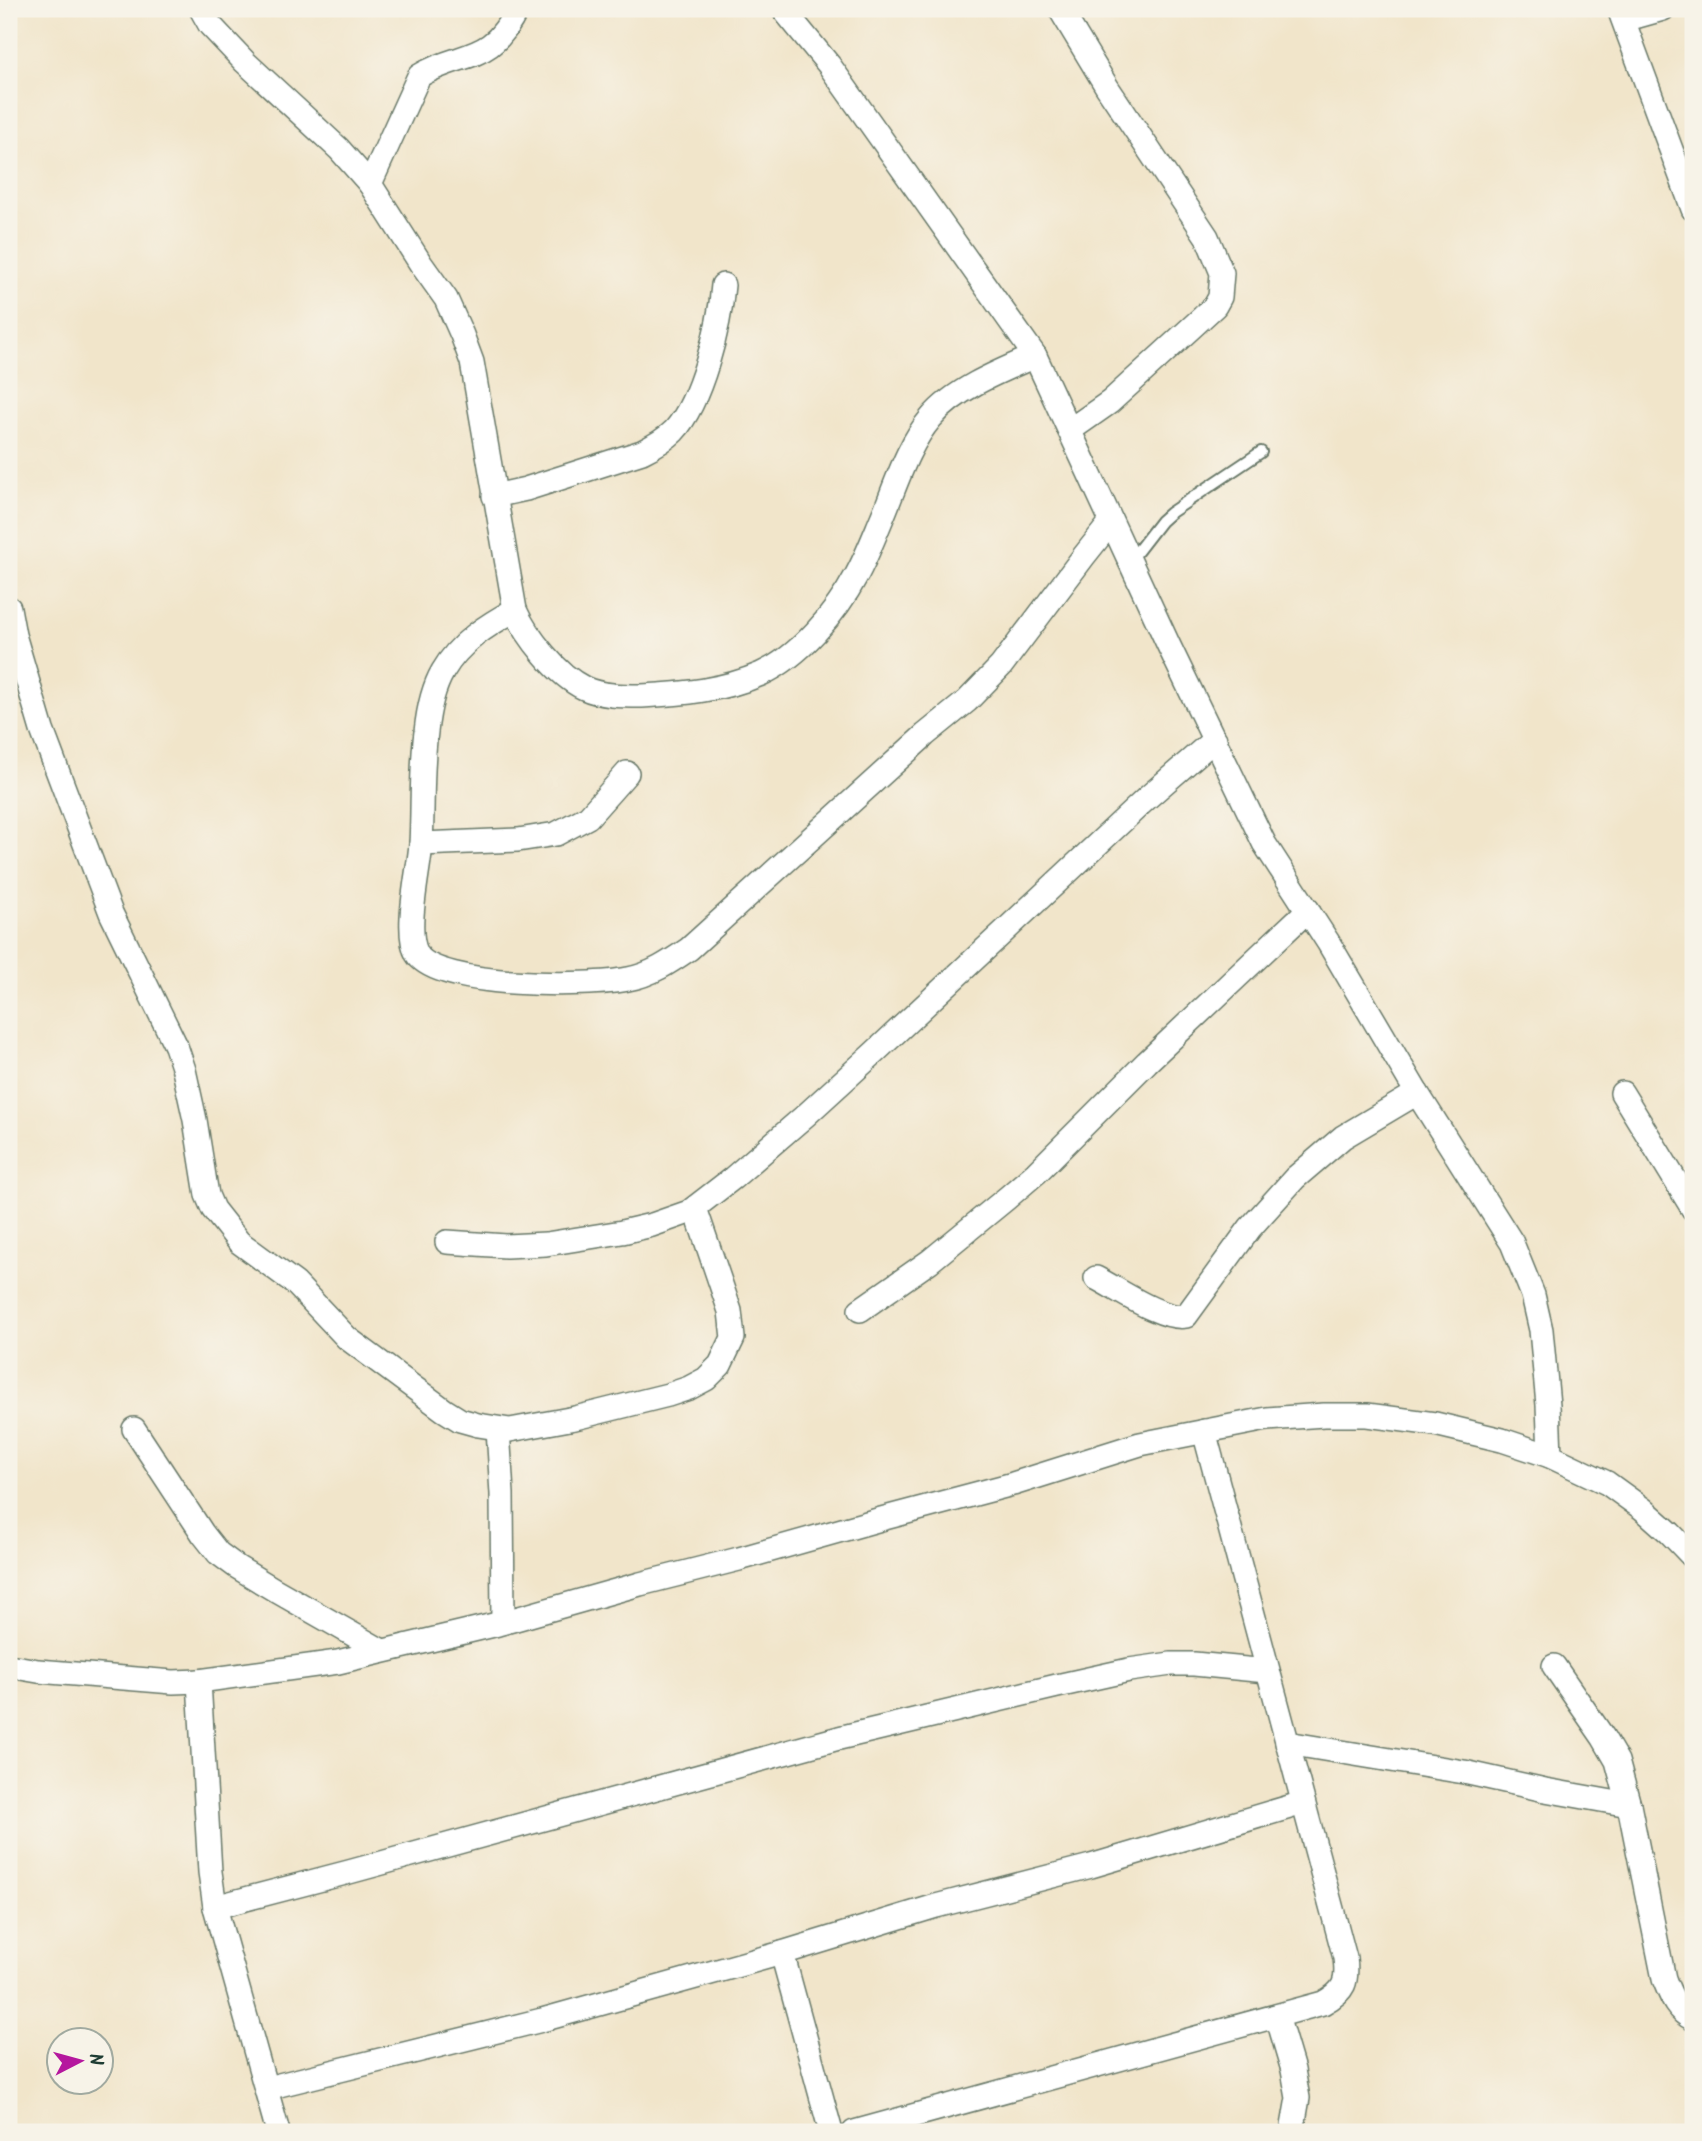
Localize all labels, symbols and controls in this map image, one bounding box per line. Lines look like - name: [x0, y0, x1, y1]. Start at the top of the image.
- north arrow: [46, 2025, 116, 2096]
- text: N: [79, 2052, 110, 2067]

